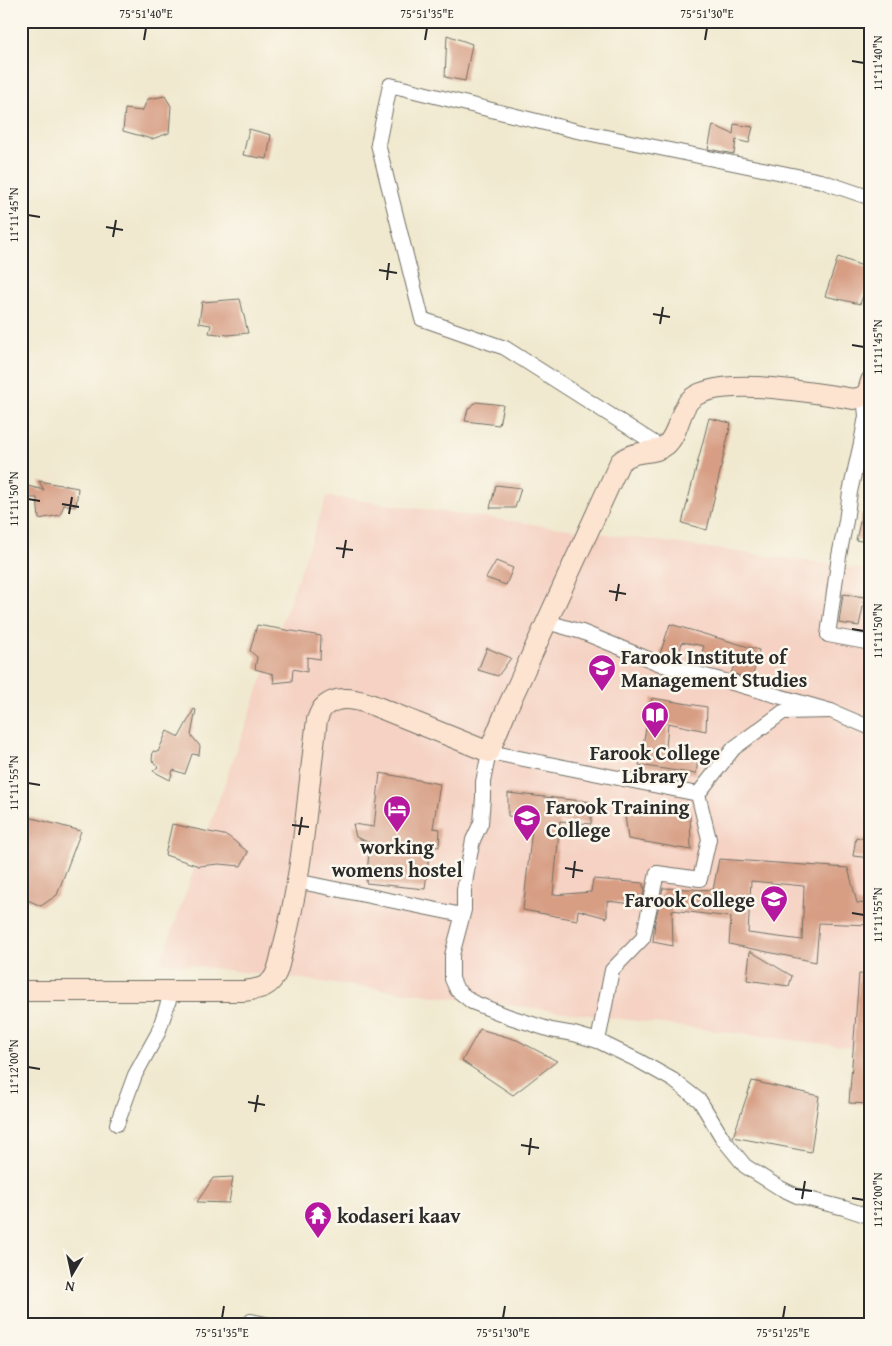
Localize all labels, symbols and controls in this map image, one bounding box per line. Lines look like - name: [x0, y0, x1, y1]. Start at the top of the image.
- text: 75°51'40"E: [119, 5, 173, 22]
- text: 75°51'35"E: [400, 5, 454, 22]
- text: 75°51'30"E: [680, 5, 734, 22]
- text: 11°11'40"N: [869, 35, 886, 91]
- text: 11°11'45"N: [5, 187, 22, 243]
- text: 11°11'45"N: [869, 319, 886, 375]
- text: 11°11'50"N: [5, 471, 22, 527]
- text: 11°11'50"N: [869, 603, 886, 659]
- place label: Farook Institute of Management Studies: [621, 642, 807, 694]
- school or university icon: Farook Institute of Management Studies: [587, 653, 617, 692]
- library icon: Farook College Library: [640, 700, 670, 739]
- place label: Farook College Library: [590, 738, 720, 790]
- text: 11°11'55"N: [5, 755, 22, 811]
- place label: Farook Training College: [546, 792, 690, 844]
- hotel icon: working womens hostel: [382, 794, 412, 833]
- school or university icon: Farook Training College: [512, 803, 542, 842]
- place label: working womens hostel: [331, 832, 463, 884]
- school or university icon: Farook College: [759, 884, 789, 923]
- place label: Farook College: [625, 885, 755, 914]
- text: 11°11'55"N: [869, 887, 886, 943]
- text: 11°12'00"N: [5, 1039, 22, 1095]
- text: 11°12'00"N: [869, 1172, 886, 1228]
- temple icon: kodaseri kaav: [303, 1200, 333, 1239]
- place label: kodaseri kaav: [337, 1201, 461, 1230]
- north arrow: [48, 1248, 98, 1298]
- text: N: [63, 1276, 76, 1297]
- text: 75°51'35"E: [195, 1324, 249, 1341]
- text: 75°51'30"E: [476, 1324, 530, 1341]
- text: 75°51'25"E: [756, 1324, 810, 1341]

